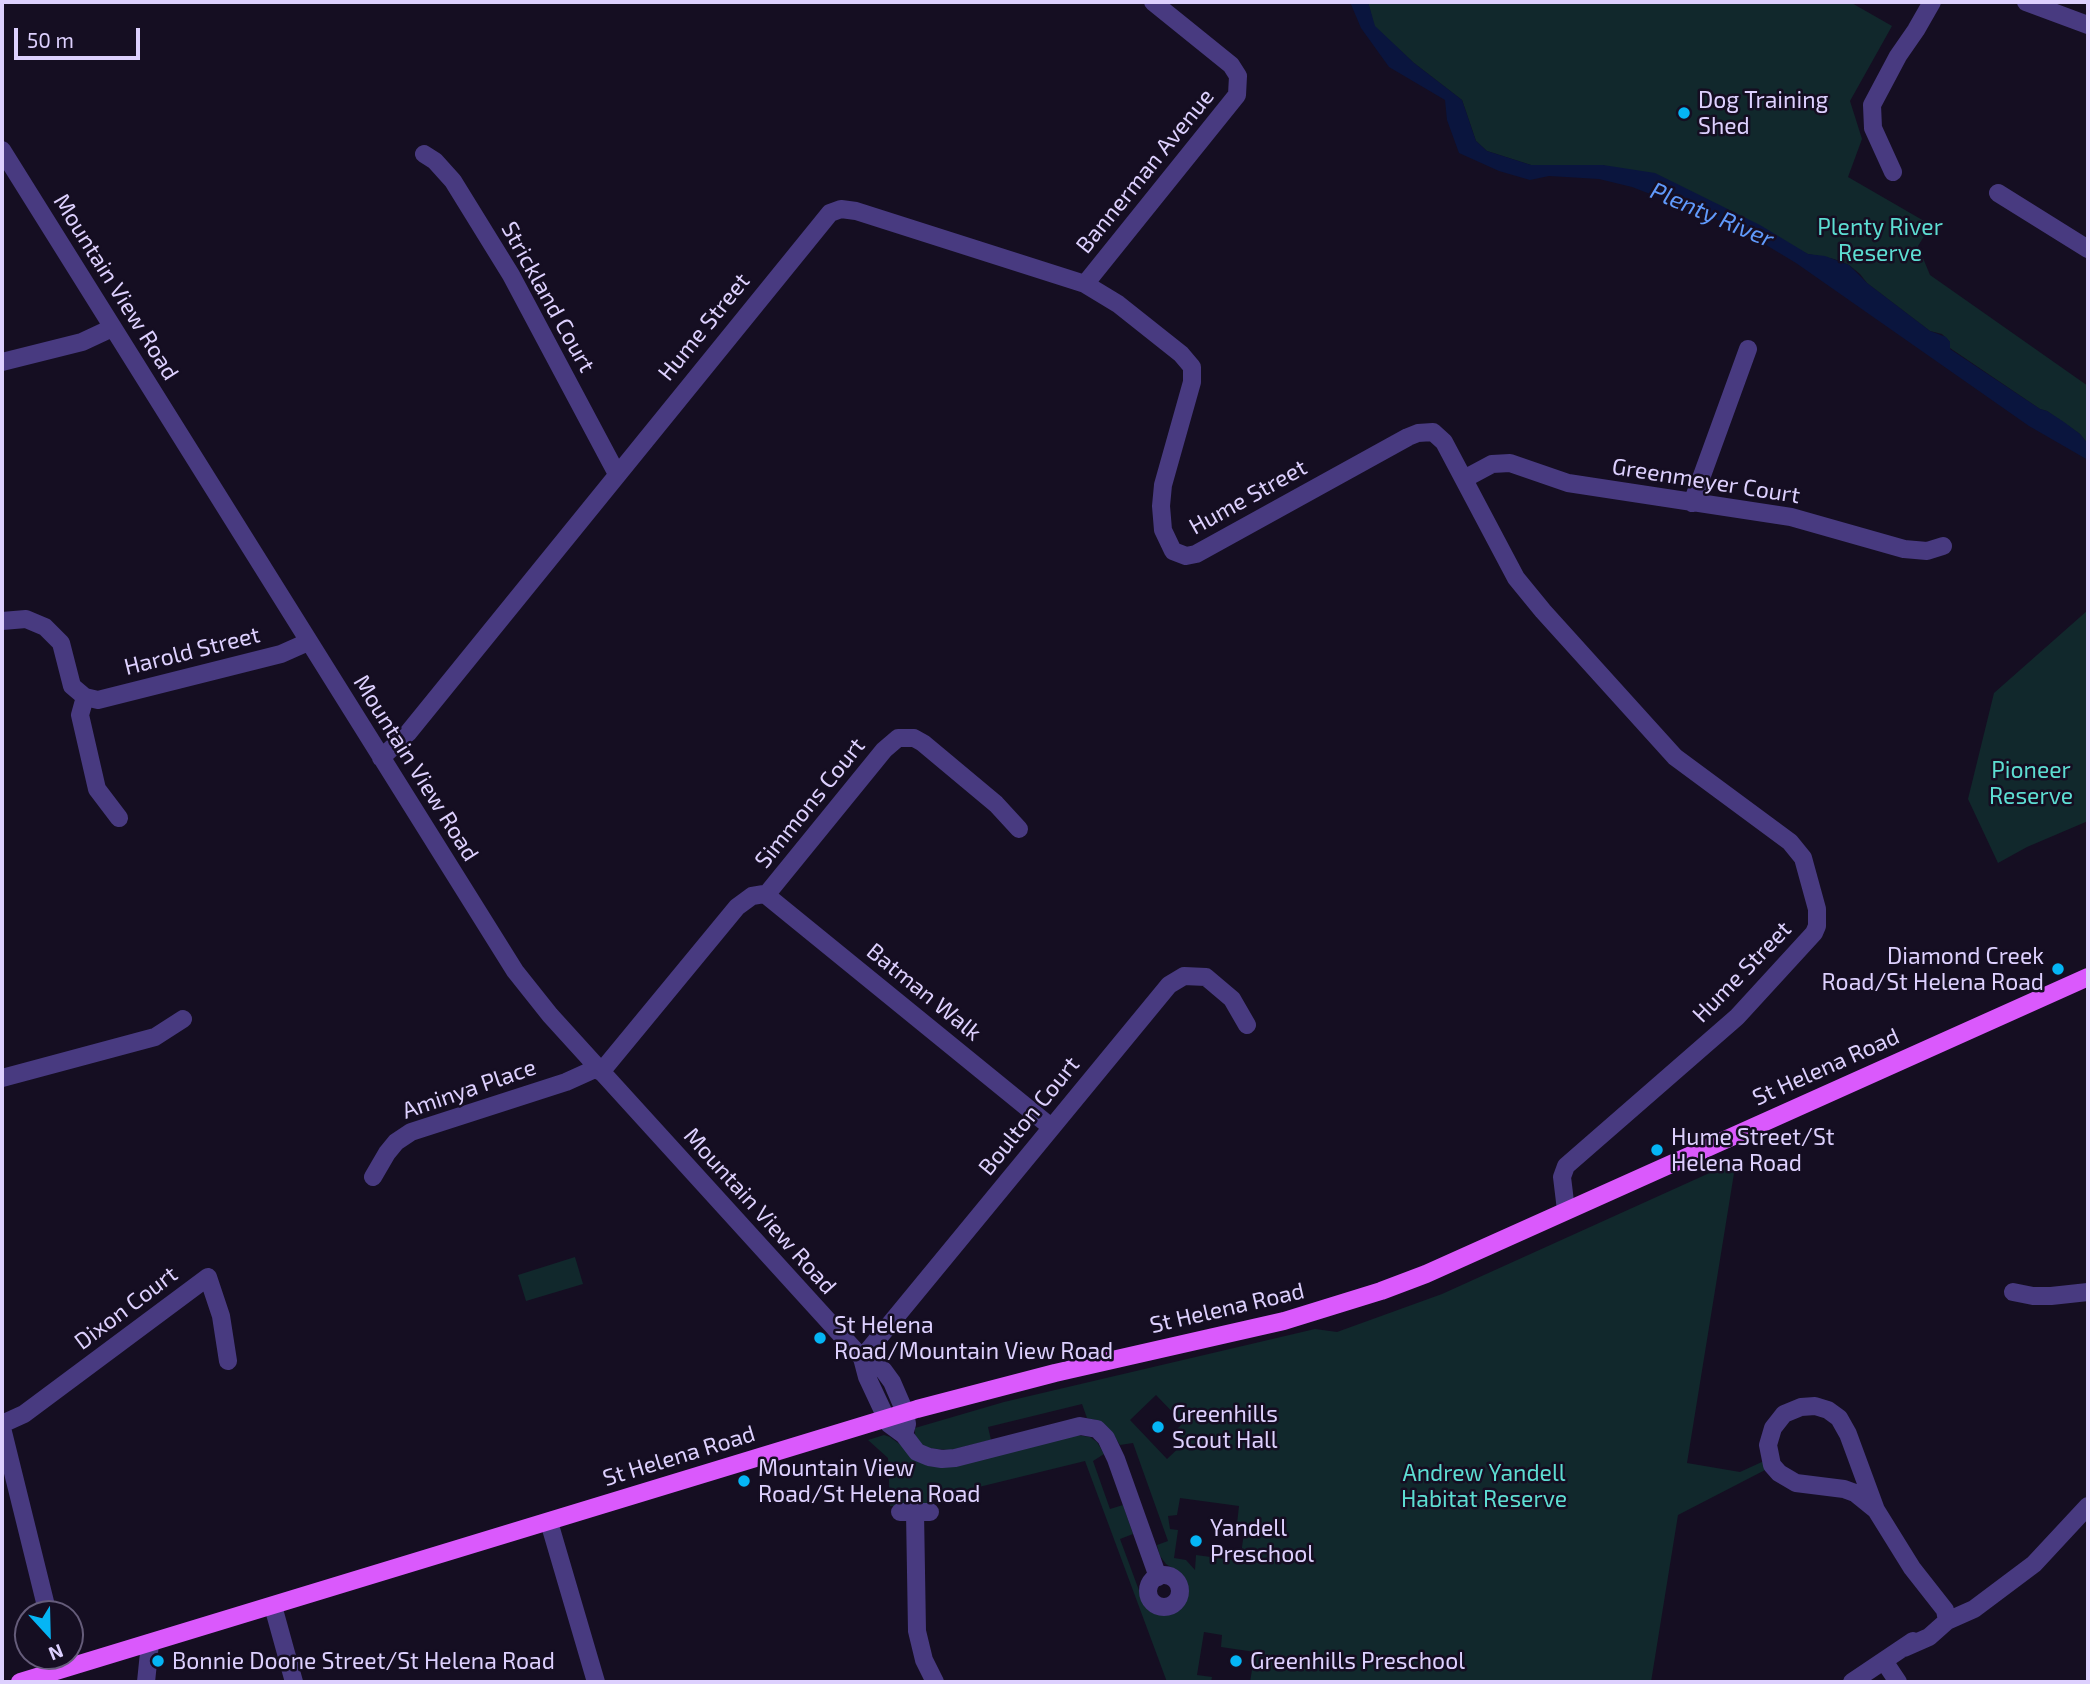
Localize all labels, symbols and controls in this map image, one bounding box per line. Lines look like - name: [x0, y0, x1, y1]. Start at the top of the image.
- scale bar: [18, 14, 144, 58]
- text: 50 m: [27, 27, 74, 52]
- street label: Bannerman Avenue: [1070, 83, 1220, 259]
- place label: Dog Training Shed: [1698, 86, 1828, 140]
- marker: Dog Training Shed: [1676, 105, 1692, 121]
- water label: Plenty River: [1646, 176, 1778, 254]
- street label: Mountain View Road: [47, 189, 185, 385]
- park label: Plenty River Reserve: [1817, 213, 1943, 267]
- street label: Strickland Court: [495, 217, 601, 377]
- street label: Hume Street: [652, 268, 756, 386]
- street label: Hume Street: [1184, 453, 1312, 541]
- street label: Greenmeyer Court: [1610, 453, 1802, 509]
- street label: Harold Street: [121, 621, 263, 681]
- street label: Mountain View Road: [347, 670, 485, 866]
- street label: Simmons Court: [749, 732, 871, 874]
- park label: Pioneer Reserve: [1989, 756, 2073, 810]
- street label: Hume Street: [1687, 916, 1797, 1028]
- street label: Batman Walk: [861, 937, 987, 1047]
- place label: Diamond Creek Road/St Helena Road: [1821, 942, 2044, 996]
- marker: Diamond Creek Road/St Helena Road: [2050, 961, 2066, 977]
- street label: St Helena Road: [1748, 1022, 1904, 1112]
- street label: Boulton Court: [973, 1051, 1085, 1181]
- street label: Aminya Place: [398, 1053, 540, 1125]
- street label: Mountain View Road: [678, 1122, 842, 1300]
- place label: Hume Street/St Helena Road: [1671, 1123, 1834, 1177]
- marker: Hume Street/St Helena Road: [1649, 1142, 1665, 1158]
- street label: Dixon Court: [69, 1260, 183, 1356]
- street label: St Helena Road: [1147, 1277, 1307, 1339]
- place label: St Helena Road/Mountain View Road: [834, 1311, 1113, 1365]
- marker: St Helena Road/Mountain View Road: [812, 1330, 828, 1346]
- place label: Greenhills Scout Hall: [1172, 1400, 1278, 1454]
- marker: Greenhills Scout Hall: [1150, 1419, 1166, 1435]
- street label: St Helena Road: [600, 1420, 758, 1492]
- place label: Mountain View Road/St Helena Road: [758, 1454, 981, 1508]
- park label: Andrew Yandell Habitat Reserve: [1401, 1459, 1567, 1513]
- marker: Mountain View Road/St Helena Road: [736, 1473, 752, 1489]
- place label: Yandell Preschool: [1210, 1514, 1314, 1568]
- marker: Yandell Preschool: [1188, 1533, 1204, 1549]
- north arrow: [14, 1600, 84, 1670]
- text: N: [46, 1640, 67, 1666]
- place label: Bonnie Doone Street/St Helena Road: [172, 1647, 555, 1675]
- place label: Greenhills Preschool: [1250, 1647, 1465, 1675]
- marker: Bonnie Doone Street/St Helena Road: [150, 1653, 166, 1669]
- marker: Greenhills Preschool: [1228, 1653, 1244, 1669]

